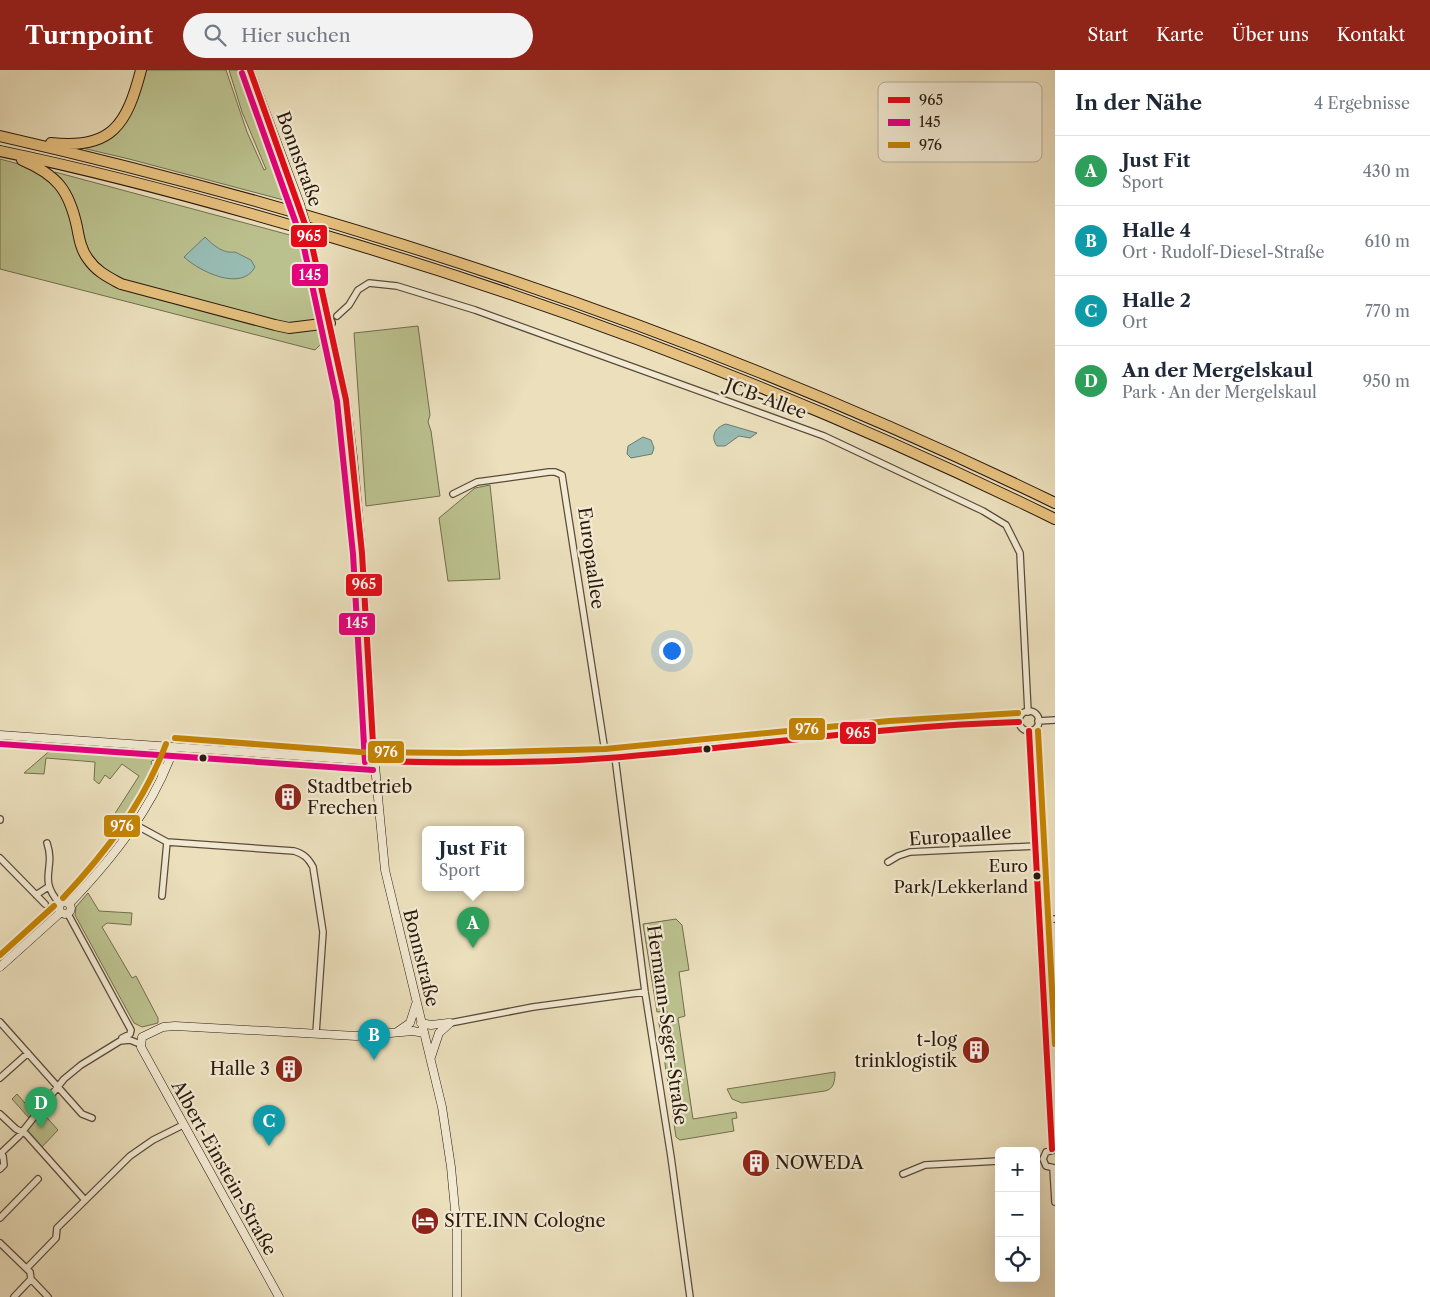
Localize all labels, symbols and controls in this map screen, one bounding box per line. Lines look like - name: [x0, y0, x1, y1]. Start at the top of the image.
- search box: [183, 13, 533, 58]
- text: Turnpoint: [25, 21, 153, 50]
- icon: search: [201, 21, 229, 49]
- text: Hier suchen: [241, 24, 351, 47]
- text: Start: [1088, 24, 1128, 46]
- text: Karte: [1156, 24, 1204, 46]
- text: Über uns: [1232, 24, 1309, 46]
- text: Kontakt: [1337, 24, 1405, 46]
- legend: [878, 82, 1042, 162]
- text: In der Nähe: [1075, 90, 1202, 115]
- text: 965: [919, 91, 943, 109]
- text: 4 Ergebnisse: [1314, 93, 1410, 113]
- street label: Bonnstraße: [272, 108, 326, 210]
- text: 145: [919, 113, 941, 131]
- text: 976: [919, 136, 942, 154]
- text: Just Fit: [1122, 149, 1190, 172]
- text: A: [1085, 161, 1097, 181]
- text: 430 m: [1363, 161, 1410, 181]
- text: Sport: [1122, 172, 1164, 192]
- text: Halle 4: [1122, 219, 1191, 242]
- line badge: 965: [290, 224, 328, 248]
- text: 965: [297, 227, 321, 245]
- text: B: [1085, 231, 1097, 251]
- text: 610 m: [1365, 231, 1410, 251]
- text: Ort · Rudolf-Diesel-Straße: [1122, 242, 1324, 262]
- line badge: 145: [291, 263, 329, 287]
- text: 145: [299, 266, 321, 284]
- text: Halle 2: [1122, 289, 1191, 312]
- text: C: [1085, 301, 1097, 321]
- text: 770 m: [1365, 301, 1410, 321]
- text: Ort: [1122, 312, 1148, 332]
- text: An der Mergelskaul: [1122, 359, 1313, 382]
- text: D: [1084, 371, 1098, 391]
- text: 950 m: [1363, 371, 1410, 391]
- street label: JCB-Allee: [720, 373, 810, 424]
- text: Park · An der Mergelskaul: [1122, 382, 1317, 402]
- street label: Europaallee: [573, 506, 609, 610]
- line badge: 965: [345, 573, 383, 597]
- text: 965: [352, 575, 376, 593]
- line badge: 145: [338, 612, 376, 636]
- text: 145: [346, 614, 368, 632]
- your location: [659, 638, 685, 664]
- line badge: 976: [788, 717, 826, 741]
- text: 976: [795, 720, 819, 738]
- line badge: 965: [839, 721, 877, 745]
- text: 965: [846, 724, 870, 742]
- line badge: 976: [367, 740, 405, 764]
- text: 976: [374, 743, 398, 761]
- unlabelled marker: [702, 744, 712, 754]
- unlabelled marker: [198, 753, 208, 763]
- place label: Stadtbetrieb Frechen: [307, 776, 412, 819]
- building icon: Stadtbetrieb Frechen: [273, 782, 303, 812]
- line badge: 976: [103, 814, 141, 838]
- text: 976: [110, 817, 134, 835]
- street label: Europaallee: [908, 821, 1012, 851]
- popup: [422, 826, 524, 891]
- text: Just Fit: [439, 837, 507, 860]
- place label: Euro Park/Lekkerland: [894, 856, 1028, 897]
- text: Sport: [439, 860, 480, 880]
- marker: Euro Park/Lekkerland: [1032, 871, 1042, 881]
- street label: Bonnstraße: [398, 907, 444, 1009]
- pin: A: [457, 907, 489, 948]
- street label: Hermann-Seger-Straße: [642, 924, 692, 1126]
- pin: B: [358, 1019, 390, 1060]
- place label: t-log trinklogistik: [855, 1029, 959, 1072]
- building icon: t-log trinklogistik: [961, 1035, 991, 1065]
- building icon: Halle 3: [274, 1054, 304, 1084]
- place label: Halle 3: [210, 1058, 270, 1080]
- street label: Albert-Einstein-Straße: [166, 1076, 281, 1259]
- pin: D: [25, 1087, 57, 1128]
- pin: C: [253, 1105, 285, 1146]
- map controls: [995, 1147, 1040, 1282]
- button: +: [995, 1147, 1040, 1192]
- building icon: NOWEDA: [741, 1148, 771, 1178]
- place label: NOWEDA: [775, 1152, 864, 1174]
- button: −: [995, 1192, 1040, 1237]
- hotel icon: SITE.INN Cologne: [410, 1206, 440, 1236]
- place label: SITE.INN Cologne: [444, 1210, 606, 1232]
- button: locate: [995, 1237, 1040, 1282]

